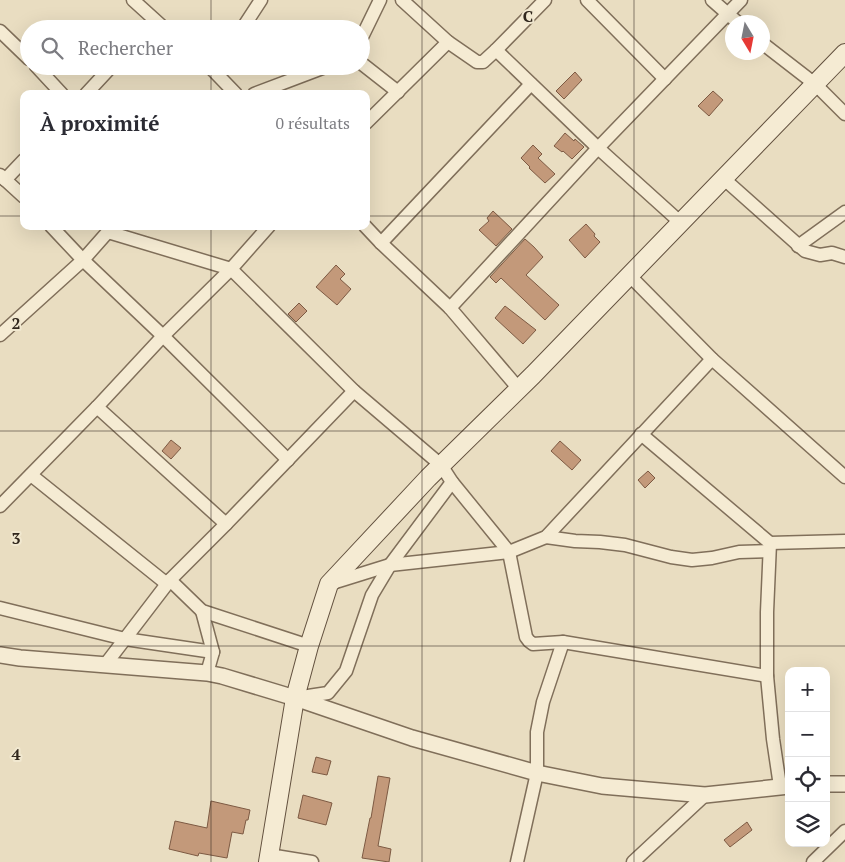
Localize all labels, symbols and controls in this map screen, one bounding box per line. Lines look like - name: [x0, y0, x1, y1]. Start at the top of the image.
- text: C: [523, 5, 533, 27]
- north arrow: [725, 15, 770, 60]
- search box: [20, 20, 370, 75]
- icon: search: [38, 34, 66, 62]
- text: Rechercher: [78, 35, 173, 60]
- text: À proximité: [40, 109, 160, 137]
- text: 0 résultats: [276, 112, 350, 134]
- text: 2: [11, 312, 21, 334]
- text: 3: [11, 527, 21, 549]
- map controls: [785, 667, 830, 847]
- button: +: [785, 667, 830, 712]
- button: −: [785, 712, 830, 757]
- text: 4: [11, 743, 21, 765]
- button: locate: [785, 757, 830, 802]
- button: layers: [785, 802, 830, 847]

